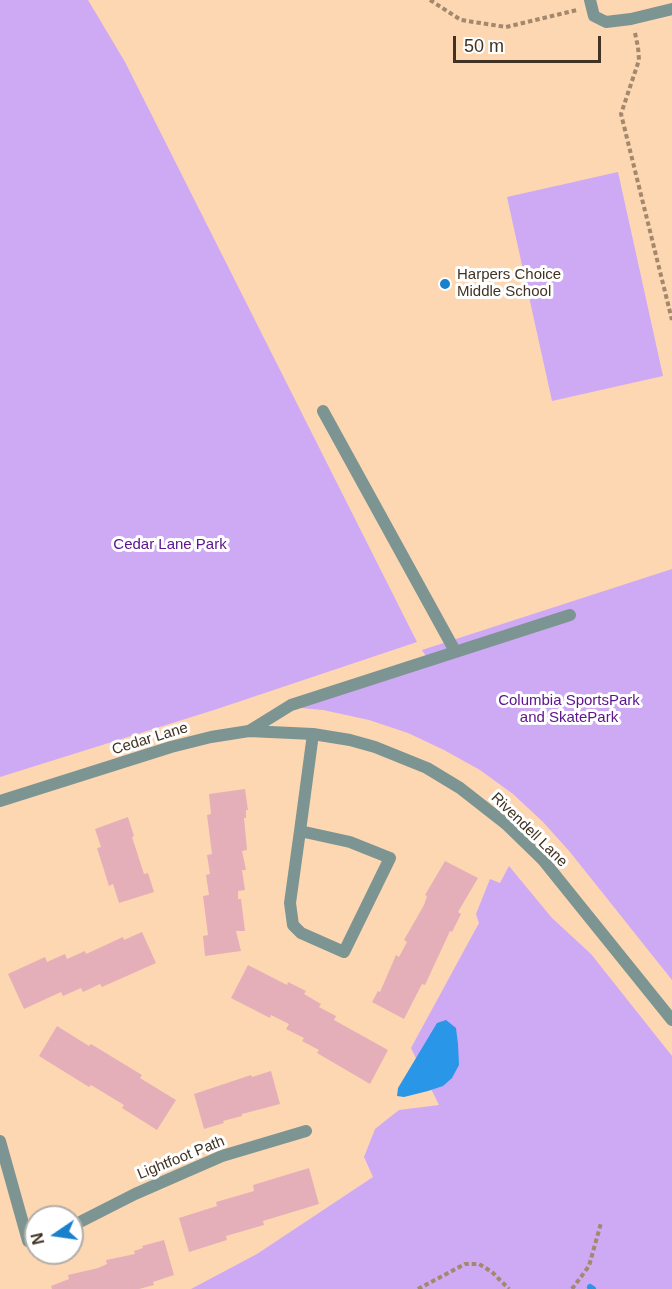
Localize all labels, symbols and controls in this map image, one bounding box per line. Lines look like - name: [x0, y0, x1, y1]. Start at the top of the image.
- scale bar: [456, 24, 604, 62]
- text: 50 m: [464, 36, 504, 56]
- place label: Harpers Choice Middle School: [457, 266, 561, 301]
- marker: Harpers Choice Middle School: [438, 277, 452, 291]
- park label: Cedar Lane Park: [113, 536, 227, 554]
- park label: Columbia SportsPark and SkatePark: [498, 692, 640, 727]
- street label: Cedar Lane: [110, 719, 190, 759]
- street label: Rivendell Lane: [487, 789, 571, 871]
- street label: Lightfoot Path: [135, 1132, 227, 1184]
- north arrow: [24, 1205, 84, 1265]
- text: N: [28, 1231, 48, 1246]

